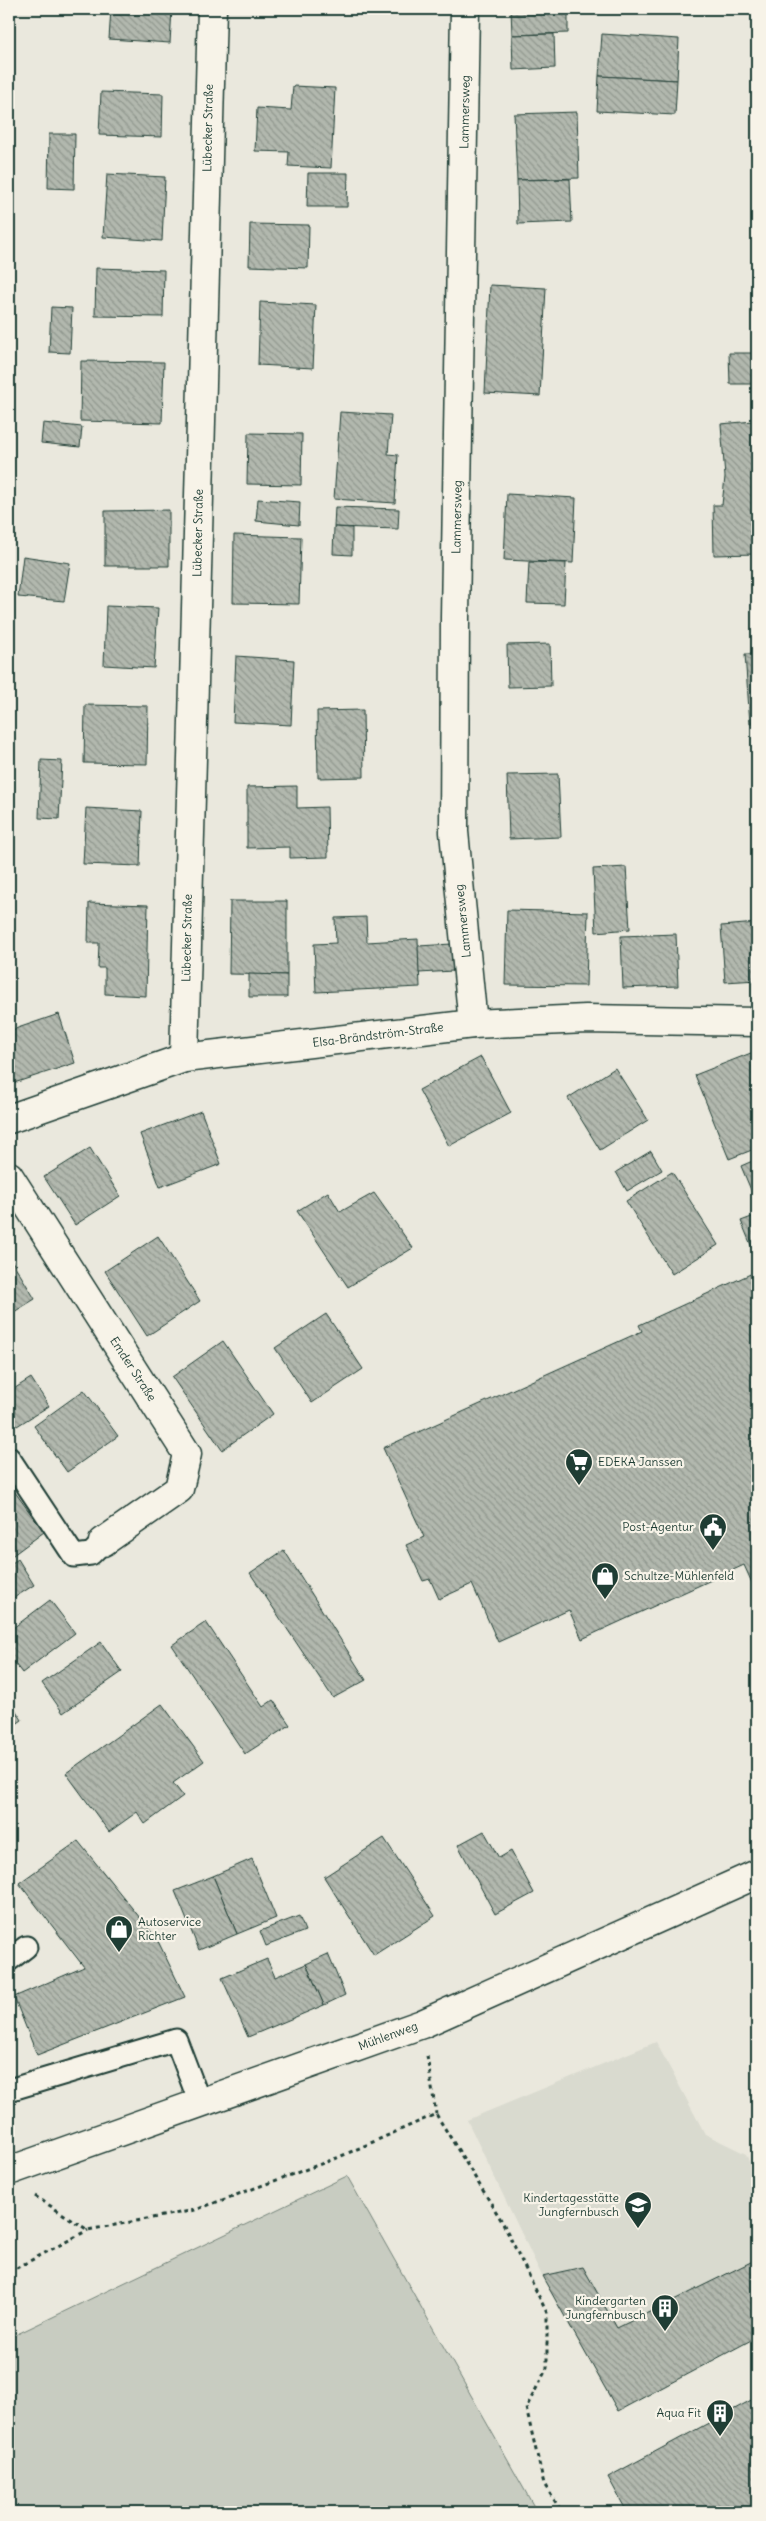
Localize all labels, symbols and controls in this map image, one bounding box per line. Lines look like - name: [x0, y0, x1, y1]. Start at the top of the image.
- street label: Lammersweg: [456, 75, 473, 149]
- street label: Lübecker Straße: [199, 84, 216, 172]
- street label: Lammersweg: [448, 480, 465, 554]
- street label: Lübecker Straße: [189, 489, 206, 577]
- street label: Lammersweg: [451, 884, 474, 959]
- street label: Lübecker Straße: [178, 894, 195, 982]
- street label: Elsa-Brändström-Straße: [312, 1019, 444, 1050]
- street label: Emder Straße: [107, 1334, 160, 1404]
- supermarket icon: EDEKA Janssen: [564, 1447, 594, 1486]
- place label: EDEKA Janssen: [598, 1454, 683, 1469]
- public building icon: Post-Agentur: [698, 1512, 728, 1551]
- place label: Post-Agentur: [622, 1519, 694, 1534]
- shop icon: Schultze-Mühlenfeld: [590, 1561, 620, 1600]
- place label: Schultze-Mühlenfeld: [624, 1568, 734, 1583]
- shop icon: Autoservice Richter: [104, 1914, 134, 1953]
- place label: Autoservice Richter: [138, 1914, 201, 1943]
- street label: Mühlenweg: [356, 2018, 420, 2053]
- place label: Kindertagesstätte Jungfernbusch: [523, 2190, 619, 2219]
- school or university icon: Kindertagesstätte Jungfernbusch: [623, 2190, 653, 2229]
- place label: Kindergarten Jungfernbusch: [565, 2293, 646, 2322]
- building icon: Kindergarten Jungfernbusch: [650, 2293, 680, 2332]
- building icon: Aqua Fit: [705, 2398, 735, 2437]
- place label: Aqua Fit: [656, 2405, 701, 2420]

